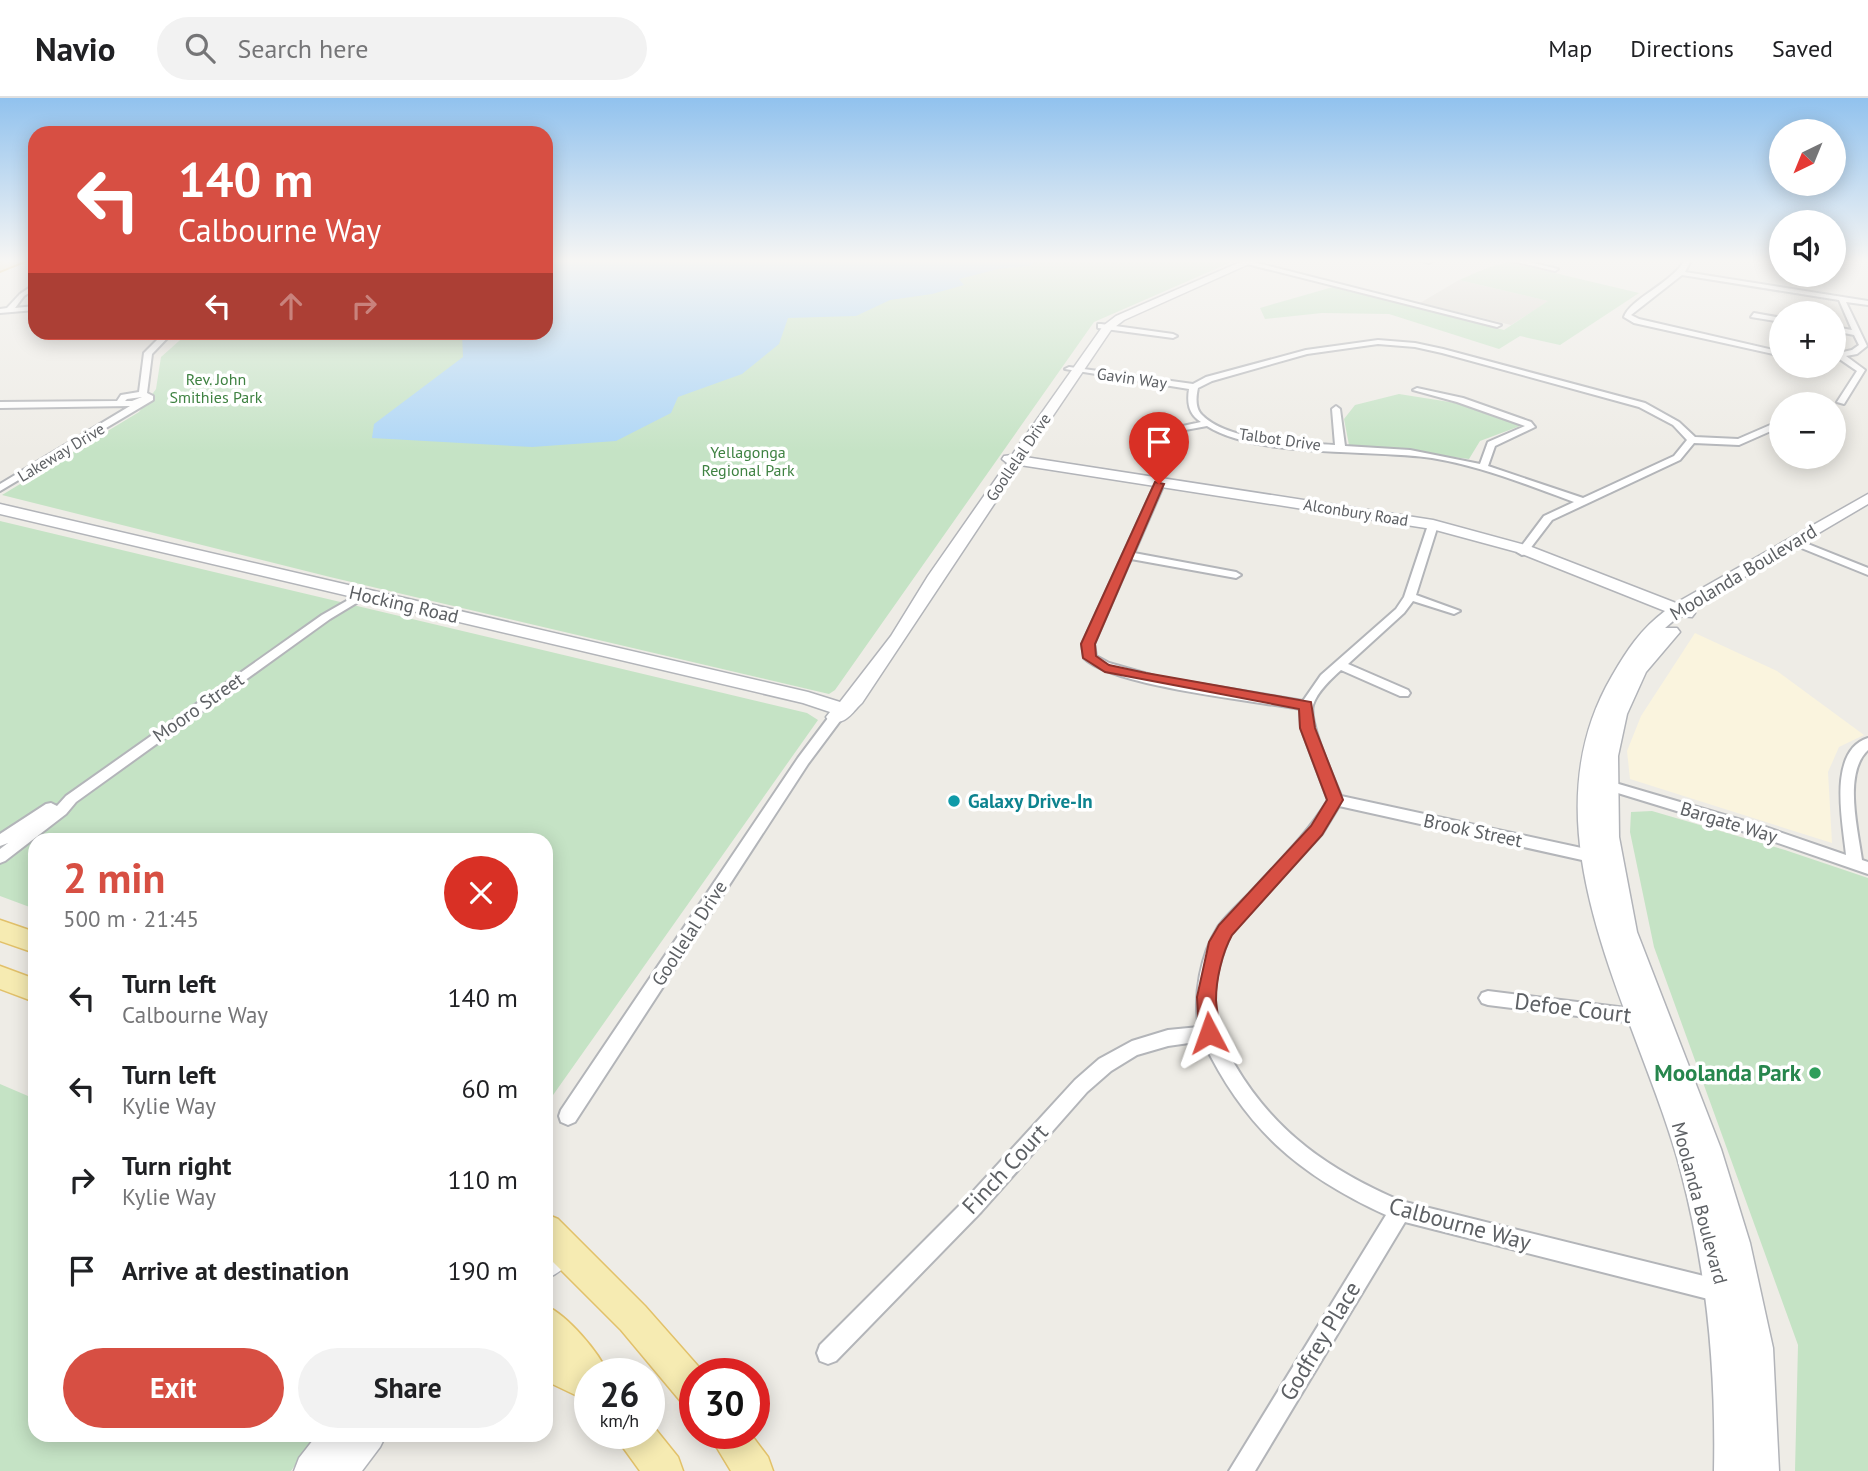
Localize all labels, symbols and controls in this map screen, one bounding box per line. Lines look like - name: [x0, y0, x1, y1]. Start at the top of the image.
- search box: [157, 17, 647, 80]
- text: Navio: [35, 27, 115, 70]
- icon: search: [181, 29, 219, 67]
- text: Search here: [237, 32, 369, 65]
- text: Map: [1548, 33, 1592, 64]
- text: Directions: [1630, 33, 1734, 64]
- text: Saved: [1772, 33, 1833, 64]
- north arrow: [1769, 119, 1846, 196]
- map controls: [1769, 119, 1846, 469]
- text: 140 m: [178, 147, 313, 211]
- icon: left: [63, 154, 154, 245]
- text: Calbourne Way: [178, 209, 381, 251]
- button: sound: [1769, 210, 1846, 287]
- icon: left: [199, 287, 237, 325]
- icon: ahead: [272, 287, 310, 325]
- icon: right: [345, 287, 383, 325]
- button: +: [1769, 301, 1846, 378]
- street label: Gavin Way: [1096, 363, 1169, 393]
- park label: Rev. John Smithies Park: [170, 369, 263, 407]
- button: −: [1769, 392, 1846, 469]
- street label: Goollelal Drive: [981, 409, 1055, 505]
- pin: [1129, 412, 1189, 484]
- street label: Lakeway Drive: [14, 418, 108, 486]
- icon: arrive: [1140, 423, 1178, 461]
- street label: Talbot Drive: [1238, 423, 1322, 455]
- park label: Yellagonga Regional Park: [701, 442, 795, 480]
- street label: Alconbury Road: [1302, 494, 1410, 530]
- street label: Moolanda Boulevard: [1665, 519, 1821, 625]
- street label: Hocking Road: [347, 580, 461, 628]
- street label: Mooro Street: [148, 667, 249, 747]
- place label: Galaxy Drive-In: [968, 789, 1093, 813]
- marker: Galaxy Drive-In: [946, 793, 962, 809]
- street label: Bargate Way: [1677, 796, 1781, 848]
- street label: Brook Street: [1422, 808, 1525, 852]
- text: 2 min: [63, 850, 165, 905]
- button: close: [444, 856, 518, 930]
- street label: Goollelal Drive: [646, 876, 732, 990]
- text: 500 m · 21:45: [63, 904, 199, 933]
- text: Turn left: [122, 967, 216, 1000]
- icon: left: [63, 979, 101, 1017]
- text: 140 m: [447, 981, 518, 1014]
- street label: Defoe Court: [1513, 986, 1633, 1029]
- position arrow: [1172, 996, 1246, 1070]
- text: Calbourne Way: [122, 1000, 268, 1029]
- text: Turn left: [122, 1058, 216, 1091]
- place label: Moolanda Park: [1654, 1058, 1802, 1087]
- marker: Moolanda Park: [1807, 1065, 1823, 1081]
- icon: left: [63, 1070, 101, 1108]
- text: 60 m: [462, 1072, 518, 1105]
- text: Kylie Way: [122, 1091, 216, 1120]
- street label: Finch Court: [955, 1117, 1054, 1220]
- street label: Moolanda Boulevard: [1667, 1119, 1733, 1287]
- text: Turn right: [122, 1149, 231, 1182]
- icon: right: [63, 1161, 101, 1199]
- text: 110 m: [447, 1163, 518, 1196]
- text: Kylie Way: [122, 1182, 216, 1211]
- street label: Calbourne Way: [1386, 1191, 1535, 1256]
- icon: arrive: [63, 1252, 101, 1290]
- text: Arrive at destination: [122, 1254, 349, 1287]
- text: 190 m: [447, 1254, 518, 1287]
- street label: Godfrey Place: [1273, 1276, 1366, 1405]
- button: Exit: [63, 1348, 284, 1428]
- button: Share: [298, 1348, 518, 1428]
- speed limit sign: 30: [679, 1358, 770, 1449]
- text: 26: [600, 1371, 639, 1417]
- text: km/h: [600, 1409, 639, 1432]

